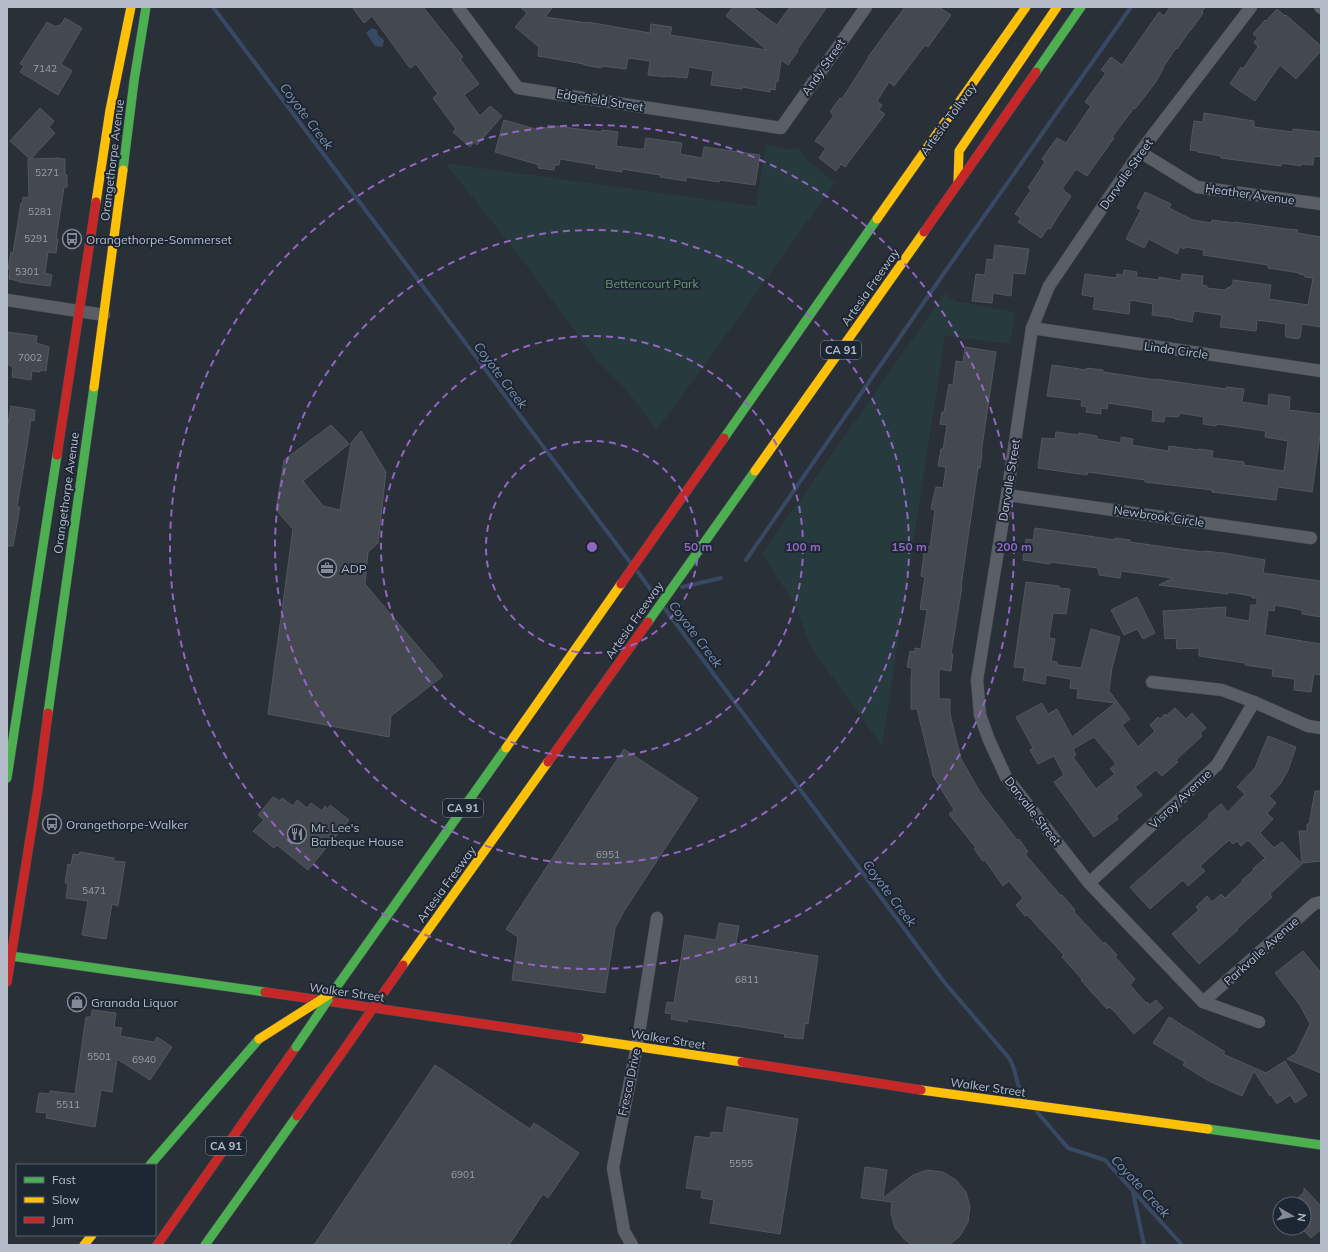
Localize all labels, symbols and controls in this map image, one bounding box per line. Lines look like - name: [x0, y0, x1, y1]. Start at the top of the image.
- street label: Andy Street: [798, 36, 848, 98]
- house number: 7142: [33, 62, 57, 75]
- street label: Artesia Tollway: [917, 79, 980, 158]
- water label: Coyote Creek: [277, 80, 337, 153]
- street label: Edgefield Street: [555, 86, 645, 114]
- street label: Orangethorpe Avenue: [97, 98, 127, 222]
- street label: Darvalle Street: [1096, 136, 1156, 212]
- house number: 5271: [35, 166, 59, 179]
- street label: Heather Avenue: [1204, 180, 1296, 208]
- house number: 5281: [28, 205, 52, 218]
- bus stop icon: Orangethorpe-Sommerset: [61, 228, 83, 250]
- house number: 5291: [24, 232, 48, 245]
- place label: Orangethorpe-Sommerset: [86, 232, 232, 247]
- street label: Artesia Freeway: [838, 245, 903, 329]
- house number: 5301: [15, 265, 39, 278]
- park label: Bettencourt Park: [605, 276, 699, 291]
- street label: Linda Circle: [1143, 338, 1209, 362]
- water label: Coyote Creek: [471, 339, 531, 412]
- road number: CA 91: [821, 341, 861, 359]
- house number: 7002: [18, 351, 42, 364]
- street label: Orangethorpe Avenue: [50, 431, 82, 555]
- street label: Darvalle Street: [995, 438, 1023, 522]
- street label: Newbrook Circle: [1113, 502, 1205, 530]
- text: 50 m: [684, 539, 712, 554]
- text: 100 m: [785, 539, 821, 554]
- text: 150 m: [891, 539, 927, 554]
- text: 200 m: [996, 539, 1032, 554]
- centre of rings: [585, 540, 599, 554]
- office icon: ADP: [316, 557, 338, 579]
- place label: ADP: [341, 561, 367, 576]
- street label: Artesia Freeway: [602, 578, 667, 662]
- water label: Coyote Creek: [666, 598, 726, 671]
- street label: Visroy Avenue: [1146, 766, 1214, 832]
- street label: Darvalle Street: [1002, 774, 1064, 848]
- road number: CA 91: [443, 799, 483, 817]
- bus stop icon: Orangethorpe-Walker: [41, 813, 63, 835]
- place label: Orangethorpe-Walker: [66, 817, 189, 832]
- place label: Mr. Lee's Barbeque House: [311, 820, 404, 849]
- restaurant icon: Mr. Lee's Barbeque House: [286, 823, 308, 845]
- street label: Artesia Freeway: [413, 842, 479, 925]
- house number: 6951: [596, 848, 620, 861]
- water label: Coyote Creek: [860, 857, 920, 930]
- house number: 5471: [82, 884, 106, 897]
- street label: Parkvalle Avenue: [1220, 913, 1302, 989]
- house number: 6811: [735, 973, 759, 986]
- street label: Walker Street: [308, 979, 386, 1005]
- shop icon: Granada Liquor: [66, 991, 88, 1013]
- place label: Granada Liquor: [91, 995, 178, 1010]
- street label: Walker Street: [629, 1026, 707, 1052]
- street label: Fresca Drive: [615, 1047, 643, 1117]
- house number: 5501: [87, 1050, 111, 1063]
- house number: 6940: [132, 1053, 156, 1066]
- street label: Walker Street: [949, 1074, 1027, 1100]
- house number: 5511: [56, 1098, 80, 1111]
- road number: CA 91: [206, 1137, 246, 1155]
- water label: Coyote Creek: [1108, 1152, 1174, 1221]
- house number: 5555: [729, 1157, 753, 1170]
- legend: [16, 1164, 156, 1236]
- house number: 6901: [451, 1168, 475, 1181]
- text: Fast: [52, 1172, 76, 1187]
- text: Slow: [52, 1192, 80, 1207]
- north arrow: [1272, 1196, 1312, 1236]
- text: Jam: [52, 1212, 74, 1227]
- text: N: [1294, 1212, 1309, 1223]

